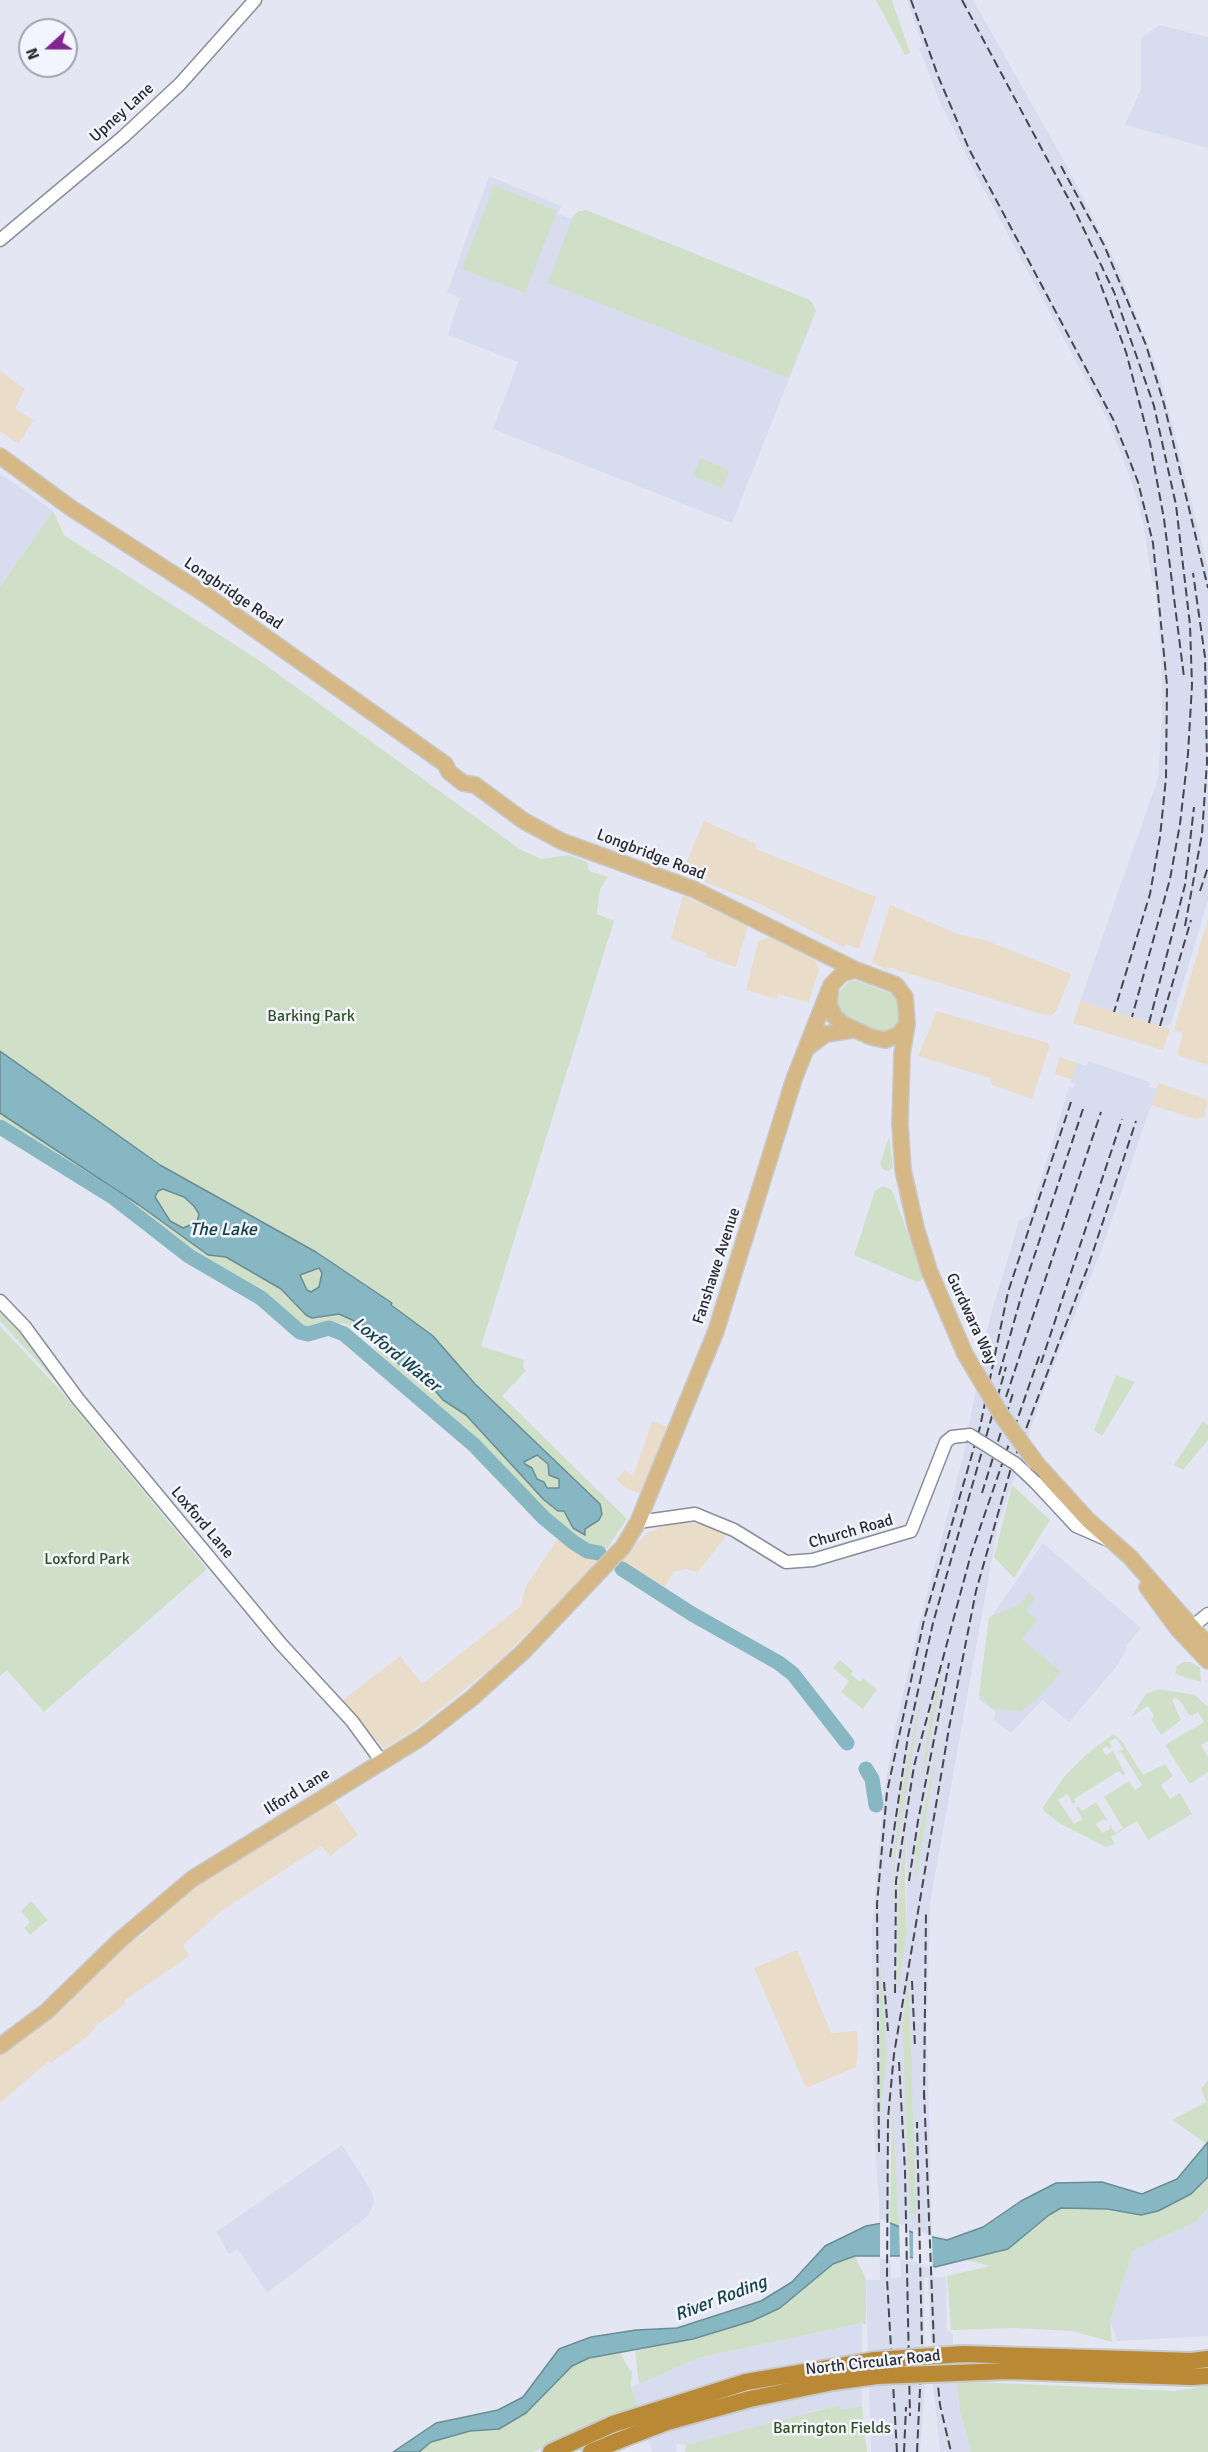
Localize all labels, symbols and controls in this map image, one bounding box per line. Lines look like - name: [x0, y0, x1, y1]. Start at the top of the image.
- north arrow: [18, 18, 78, 78]
- text: N: [22, 45, 44, 63]
- street label: Upney Lane: [86, 79, 158, 147]
- street label: Longbridge Road: [180, 554, 286, 634]
- street label: Longbridge Road: [594, 825, 708, 885]
- park label: Barking Park: [267, 1007, 355, 1027]
- street label: Fanshawe Avenue: [689, 1205, 745, 1327]
- water label: The Lake: [189, 1219, 257, 1241]
- street label: Gurdwara Way: [941, 1270, 1001, 1368]
- water label: Loxford Water: [348, 1313, 444, 1397]
- street label: Loxford Lane: [166, 1483, 238, 1563]
- street label: Church Road: [807, 1511, 895, 1553]
- park label: Loxford Park: [44, 1550, 130, 1570]
- street label: Ilford Lane: [261, 1764, 333, 1820]
- water label: River Roding: [672, 2272, 770, 2326]
- street label: North Circular Road: [805, 2346, 941, 2380]
- park label: Barrington Fields: [773, 2419, 891, 2439]

